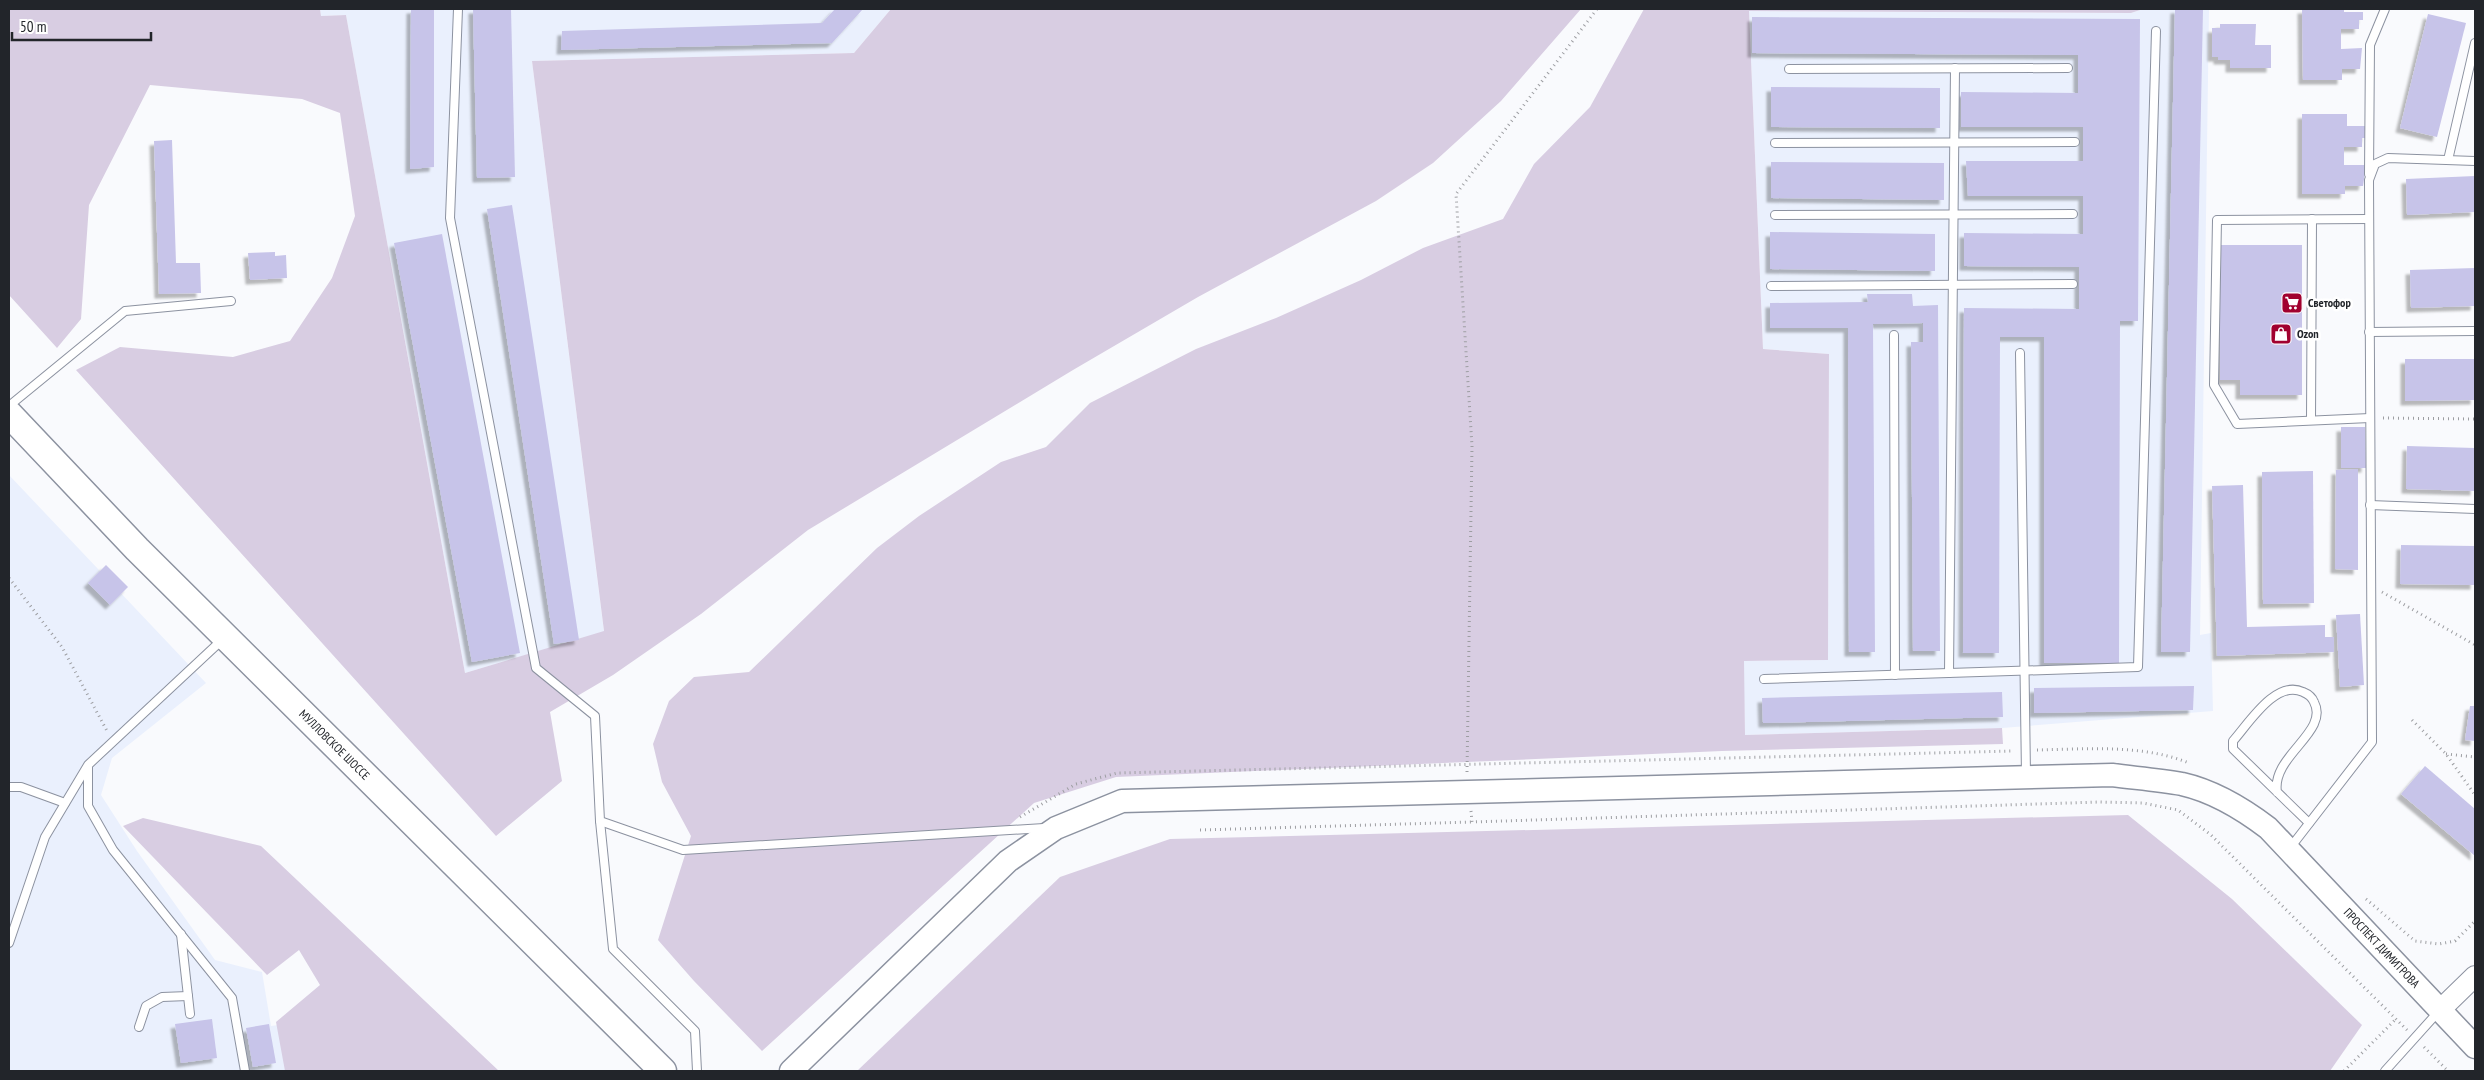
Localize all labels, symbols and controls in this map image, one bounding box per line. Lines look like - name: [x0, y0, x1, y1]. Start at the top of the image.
- scale bar: [12, 10, 151, 42]
- text: 50 m: [20, 17, 46, 36]
- supermarket icon: Светофор: [2280, 291, 2304, 315]
- place label: Светофор: [2308, 295, 2351, 310]
- shop icon: Ozon: [2269, 322, 2293, 346]
- place label: Ozon: [2297, 326, 2319, 341]
- street label: МУЛЛОВСКОЕ ШОССЕ: [296, 706, 373, 783]
- street label: ПРОСПЕКТ ДИМИТРОВА: [2341, 905, 2423, 991]

